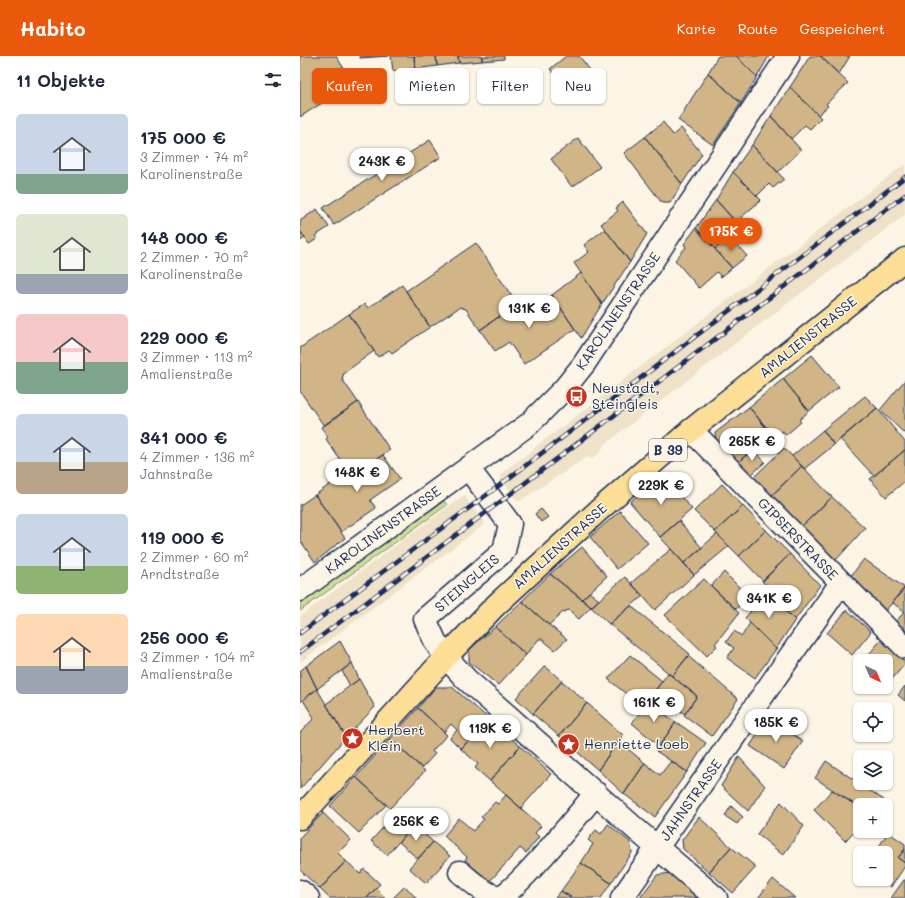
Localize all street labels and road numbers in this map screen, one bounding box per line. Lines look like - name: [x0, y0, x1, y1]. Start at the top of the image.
- street label: KAROLINENSTRASSE: [571, 248, 664, 373]
- street label: AMALIENSTRASSE: [755, 291, 860, 382]
- road number: B 39: [649, 439, 687, 461]
- street label: KAROLINENSTRASSE: [321, 481, 444, 578]
- street label: GIPSERSTRASSE: [754, 493, 843, 584]
- street label: AMALIENSTRASSE: [509, 498, 611, 593]
- street label: STEINGLEIS: [430, 549, 503, 616]
- street label: JAHNSTRASSE: [655, 755, 726, 844]

